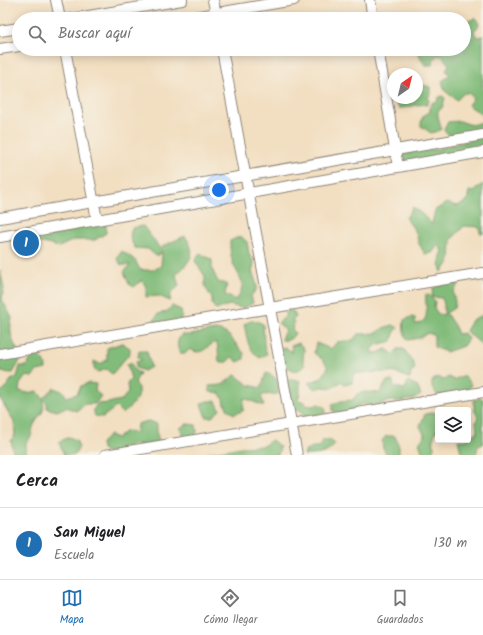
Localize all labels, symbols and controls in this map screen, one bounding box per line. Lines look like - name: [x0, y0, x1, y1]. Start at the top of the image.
- search box: [12, 12, 471, 56]
- text: Buscar aquí: [58, 22, 131, 46]
- icon: search: [26, 23, 48, 45]
- north arrow: [387, 68, 423, 104]
- your location: [209, 180, 229, 200]
- pin: 1: [13, 228, 39, 258]
- map controls: [435, 407, 471, 443]
- button: layers: [435, 407, 471, 443]
- text: Cerca: [16, 468, 58, 495]
- text: San Miguel: [54, 521, 125, 545]
- text: 1: [27, 533, 31, 554]
- text: 130 m: [433, 533, 467, 554]
- text: Escuela: [54, 545, 94, 566]
- tab: Mapa: [60, 587, 84, 629]
- tab: Cómo llegar: [203, 587, 257, 629]
- tab: Guardados: [377, 587, 423, 629]

